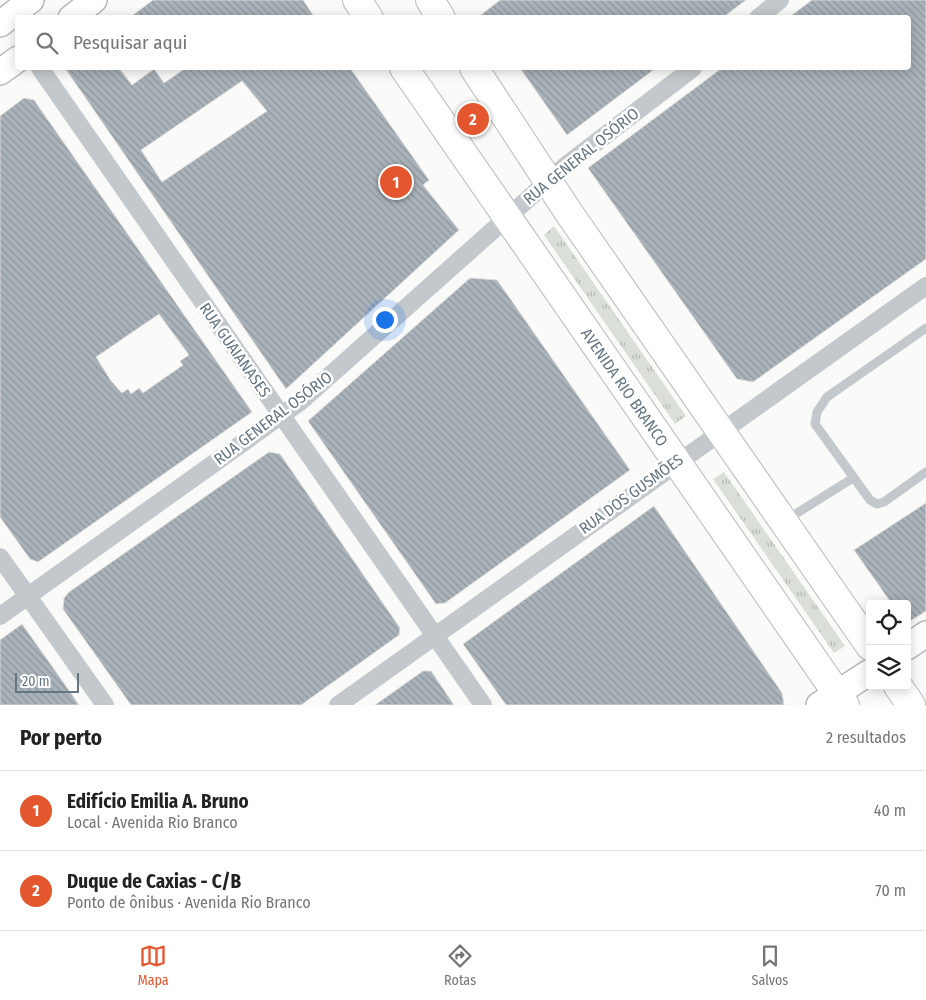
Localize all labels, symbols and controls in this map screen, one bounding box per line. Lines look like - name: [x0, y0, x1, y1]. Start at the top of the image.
- search box: [15, 15, 911, 70]
- icon: search: [33, 29, 61, 57]
- text: Pesquisar aqui: [73, 31, 187, 54]
- pin: 2: [457, 100, 489, 138]
- street label: RUA GENERAL OSÓRIO: [519, 104, 643, 208]
- pin: 1: [380, 163, 412, 201]
- street label: RUA GUAIANASES: [195, 299, 275, 401]
- your location: [372, 307, 398, 333]
- street label: AVENIDA RIO BRANCO: [577, 324, 672, 450]
- street label: RUA GENERAL OSÓRIO: [210, 367, 336, 469]
- street label: RUA DOS GUSMÕES: [575, 450, 687, 538]
- map controls: [866, 600, 911, 690]
- button: locate: [866, 600, 911, 645]
- button: layers: [866, 645, 911, 690]
- scale bar: [15, 670, 79, 693]
- text: 20 m: [22, 673, 50, 690]
- text: Por perto: [20, 725, 102, 751]
- text: 2 resultados: [826, 728, 906, 747]
- text: Edifício Emilia A. Bruno: [67, 790, 249, 813]
- text: 1: [33, 801, 39, 820]
- text: 40 m: [874, 801, 906, 820]
- text: Local · Avenida Rio Branco: [67, 813, 238, 832]
- text: Duque de Caxias - C/B: [67, 870, 241, 893]
- text: 2: [32, 881, 40, 900]
- text: 70 m: [875, 881, 906, 900]
- text: Ponto de ônibus · Avenida Rio Branco: [67, 893, 311, 912]
- tab: Mapa: [138, 942, 169, 989]
- tab: Rotas: [444, 942, 476, 989]
- tab: Salvos: [752, 942, 788, 989]

